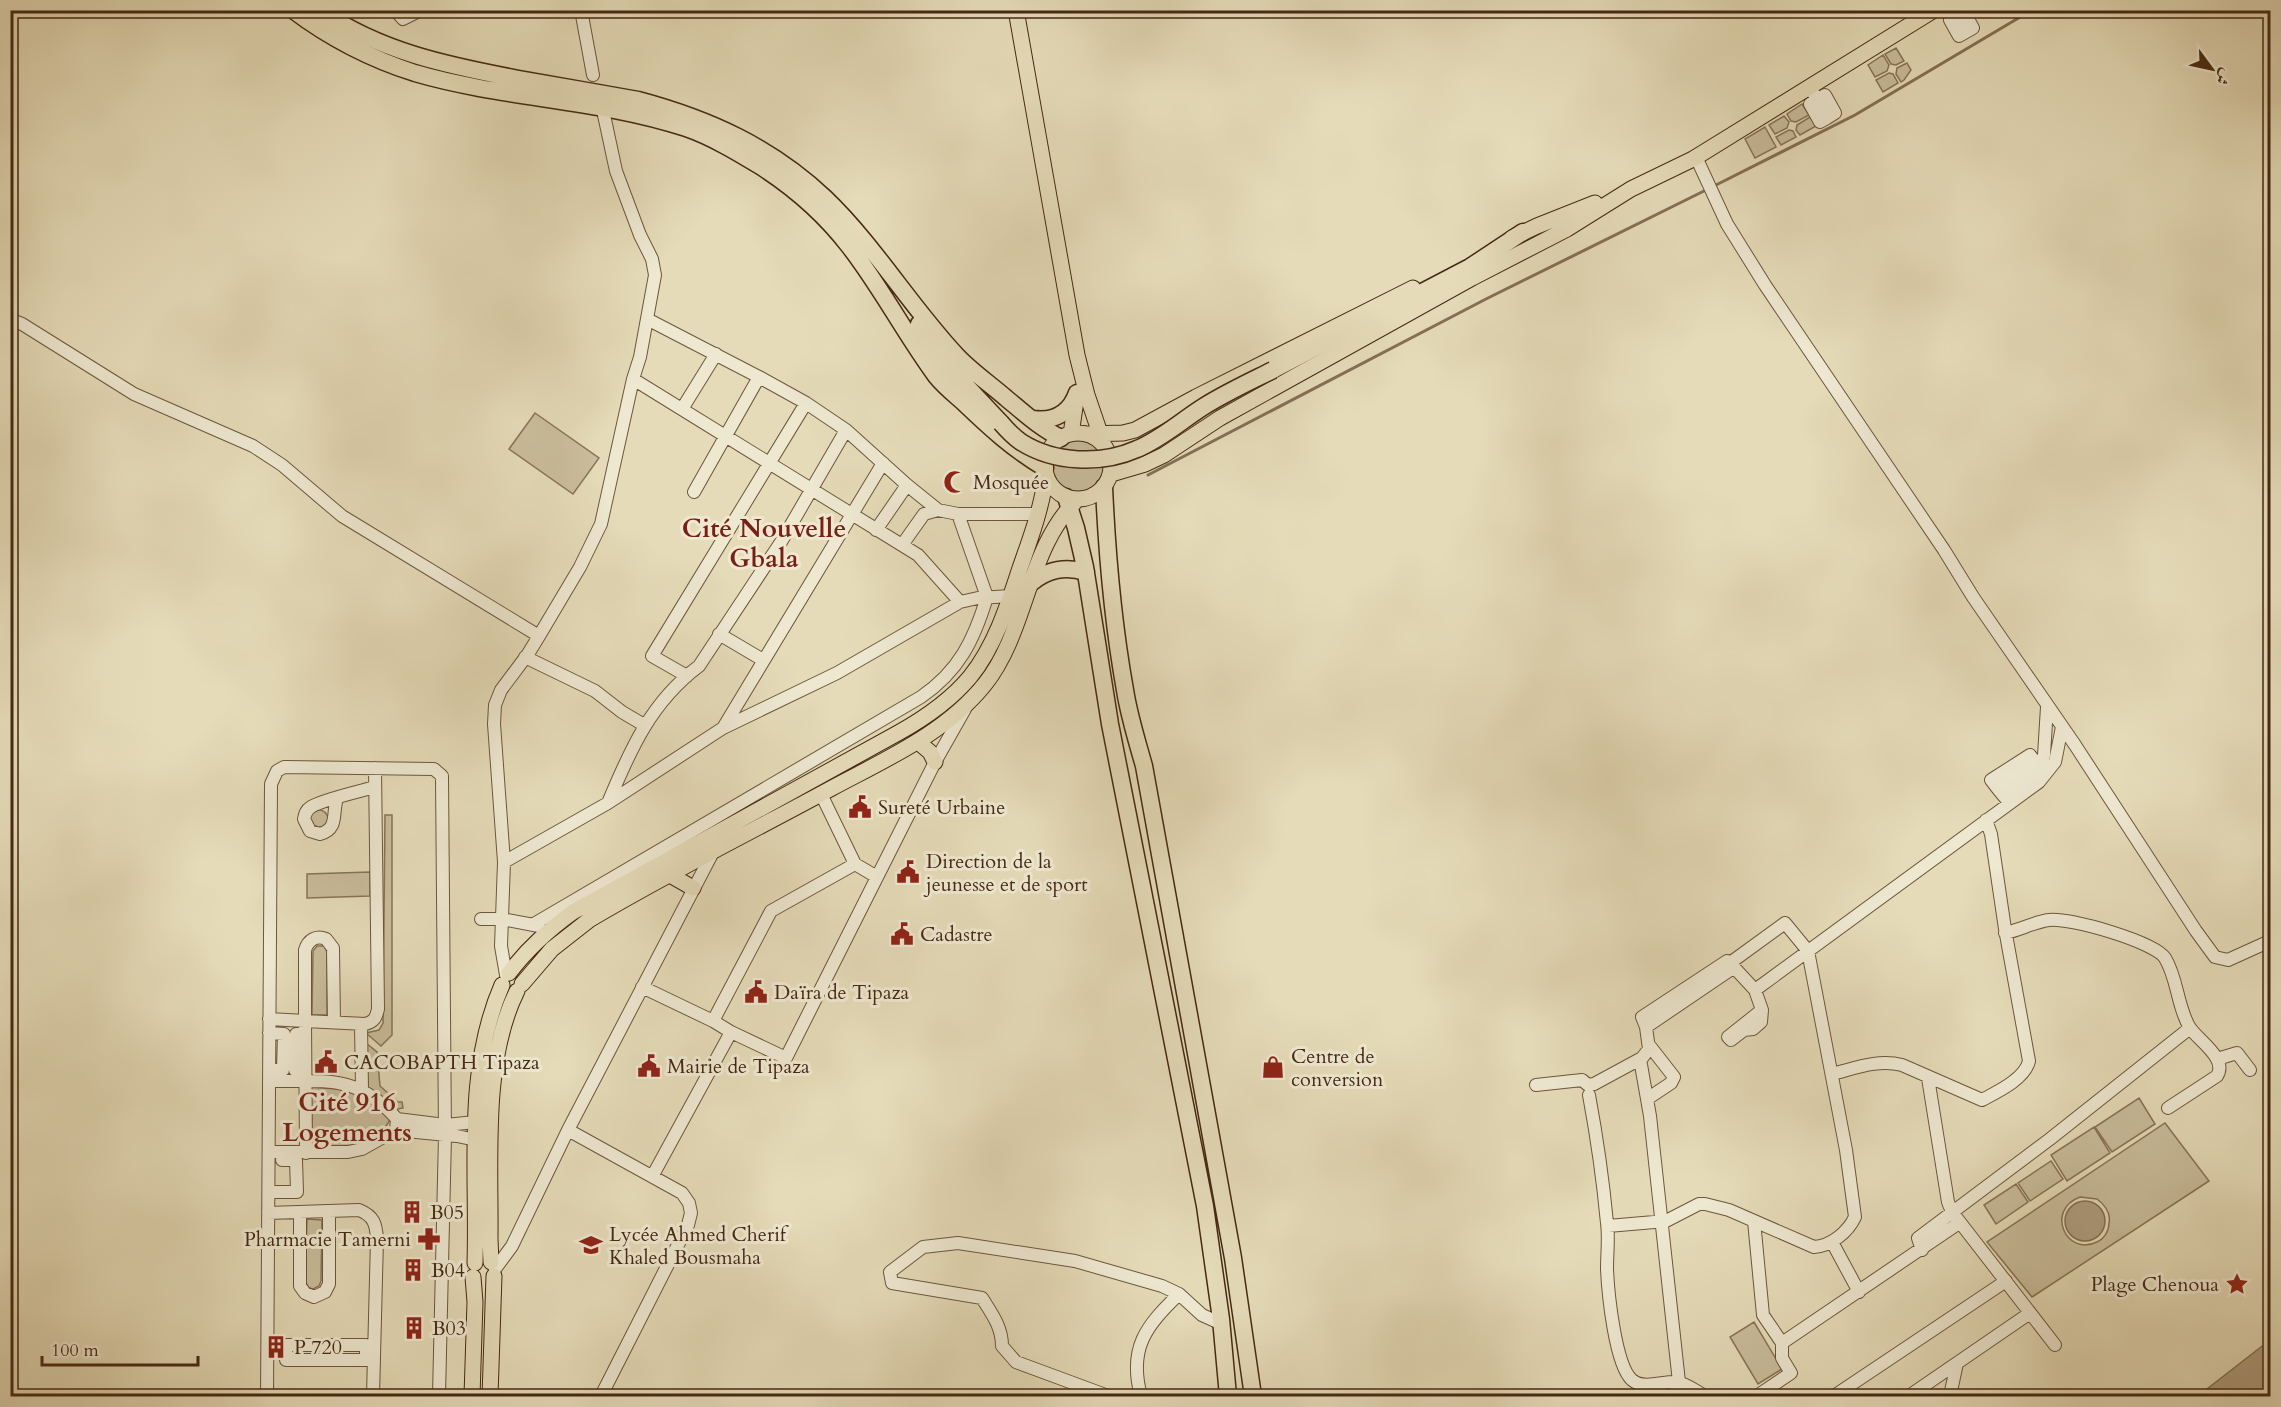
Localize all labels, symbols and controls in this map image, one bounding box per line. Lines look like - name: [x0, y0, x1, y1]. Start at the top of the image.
- north arrow: [2182, 39, 2242, 99]
- text: ش: [2210, 64, 2237, 89]
- mosque icon: Mosquée: [942, 469, 968, 495]
- place label: Mosquée: [973, 469, 1049, 496]
- district label: Cité Nouvelle Gbala: [682, 511, 846, 576]
- public building icon: Sureté Urbaine: [847, 794, 873, 820]
- place label: Sureté Urbaine: [878, 794, 1005, 821]
- place label: Direction de la jeunesse et de sport: [923, 848, 1088, 898]
- public building icon: Direction de la jeunesse et de sport: [895, 859, 921, 885]
- public building icon: Cadastre: [889, 921, 915, 947]
- place label: Cadastre: [920, 921, 993, 948]
- public building icon: Daïra de Tipaza: [743, 979, 769, 1005]
- place label: Daïra de Tipaza: [774, 979, 910, 1006]
- place label: Centre de conversion: [1291, 1043, 1384, 1093]
- public building icon: CACOBAPTH Tipaza: [313, 1049, 339, 1075]
- place label: CACOBAPTH Tipaza: [344, 1049, 540, 1076]
- public building icon: Mairie de Tipaza: [636, 1053, 662, 1079]
- place label: Mairie de Tipaza: [667, 1053, 810, 1080]
- shop icon: Centre de conversion: [1260, 1054, 1286, 1080]
- district label: Cité 916 Logements: [282, 1085, 412, 1150]
- building icon: B05: [399, 1199, 425, 1225]
- place label: B05: [430, 1199, 464, 1226]
- place label: Lycée Ahmed Cherif Khaled Bousmaha: [609, 1221, 789, 1271]
- place label: Pharmacie Tamerni: [244, 1226, 411, 1253]
- pharmacy icon: Pharmacie Tamerni: [416, 1226, 442, 1252]
- school or university icon: Lycée Ahmed Cherif Khaled Bousmaha: [578, 1232, 604, 1258]
- building icon: B04: [400, 1257, 426, 1283]
- place label: B04: [431, 1257, 465, 1284]
- place label: Plage Chenoua: [2091, 1271, 2219, 1298]
- place icon: Plage Chenoua: [2224, 1271, 2250, 1297]
- building icon: B03: [401, 1315, 427, 1341]
- place label: B03: [432, 1315, 466, 1342]
- scale bar: [42, 1329, 198, 1367]
- building icon: P 720: [263, 1334, 289, 1360]
- place label: P 720: [294, 1334, 342, 1361]
- text: 100 m: [51, 1338, 99, 1363]

